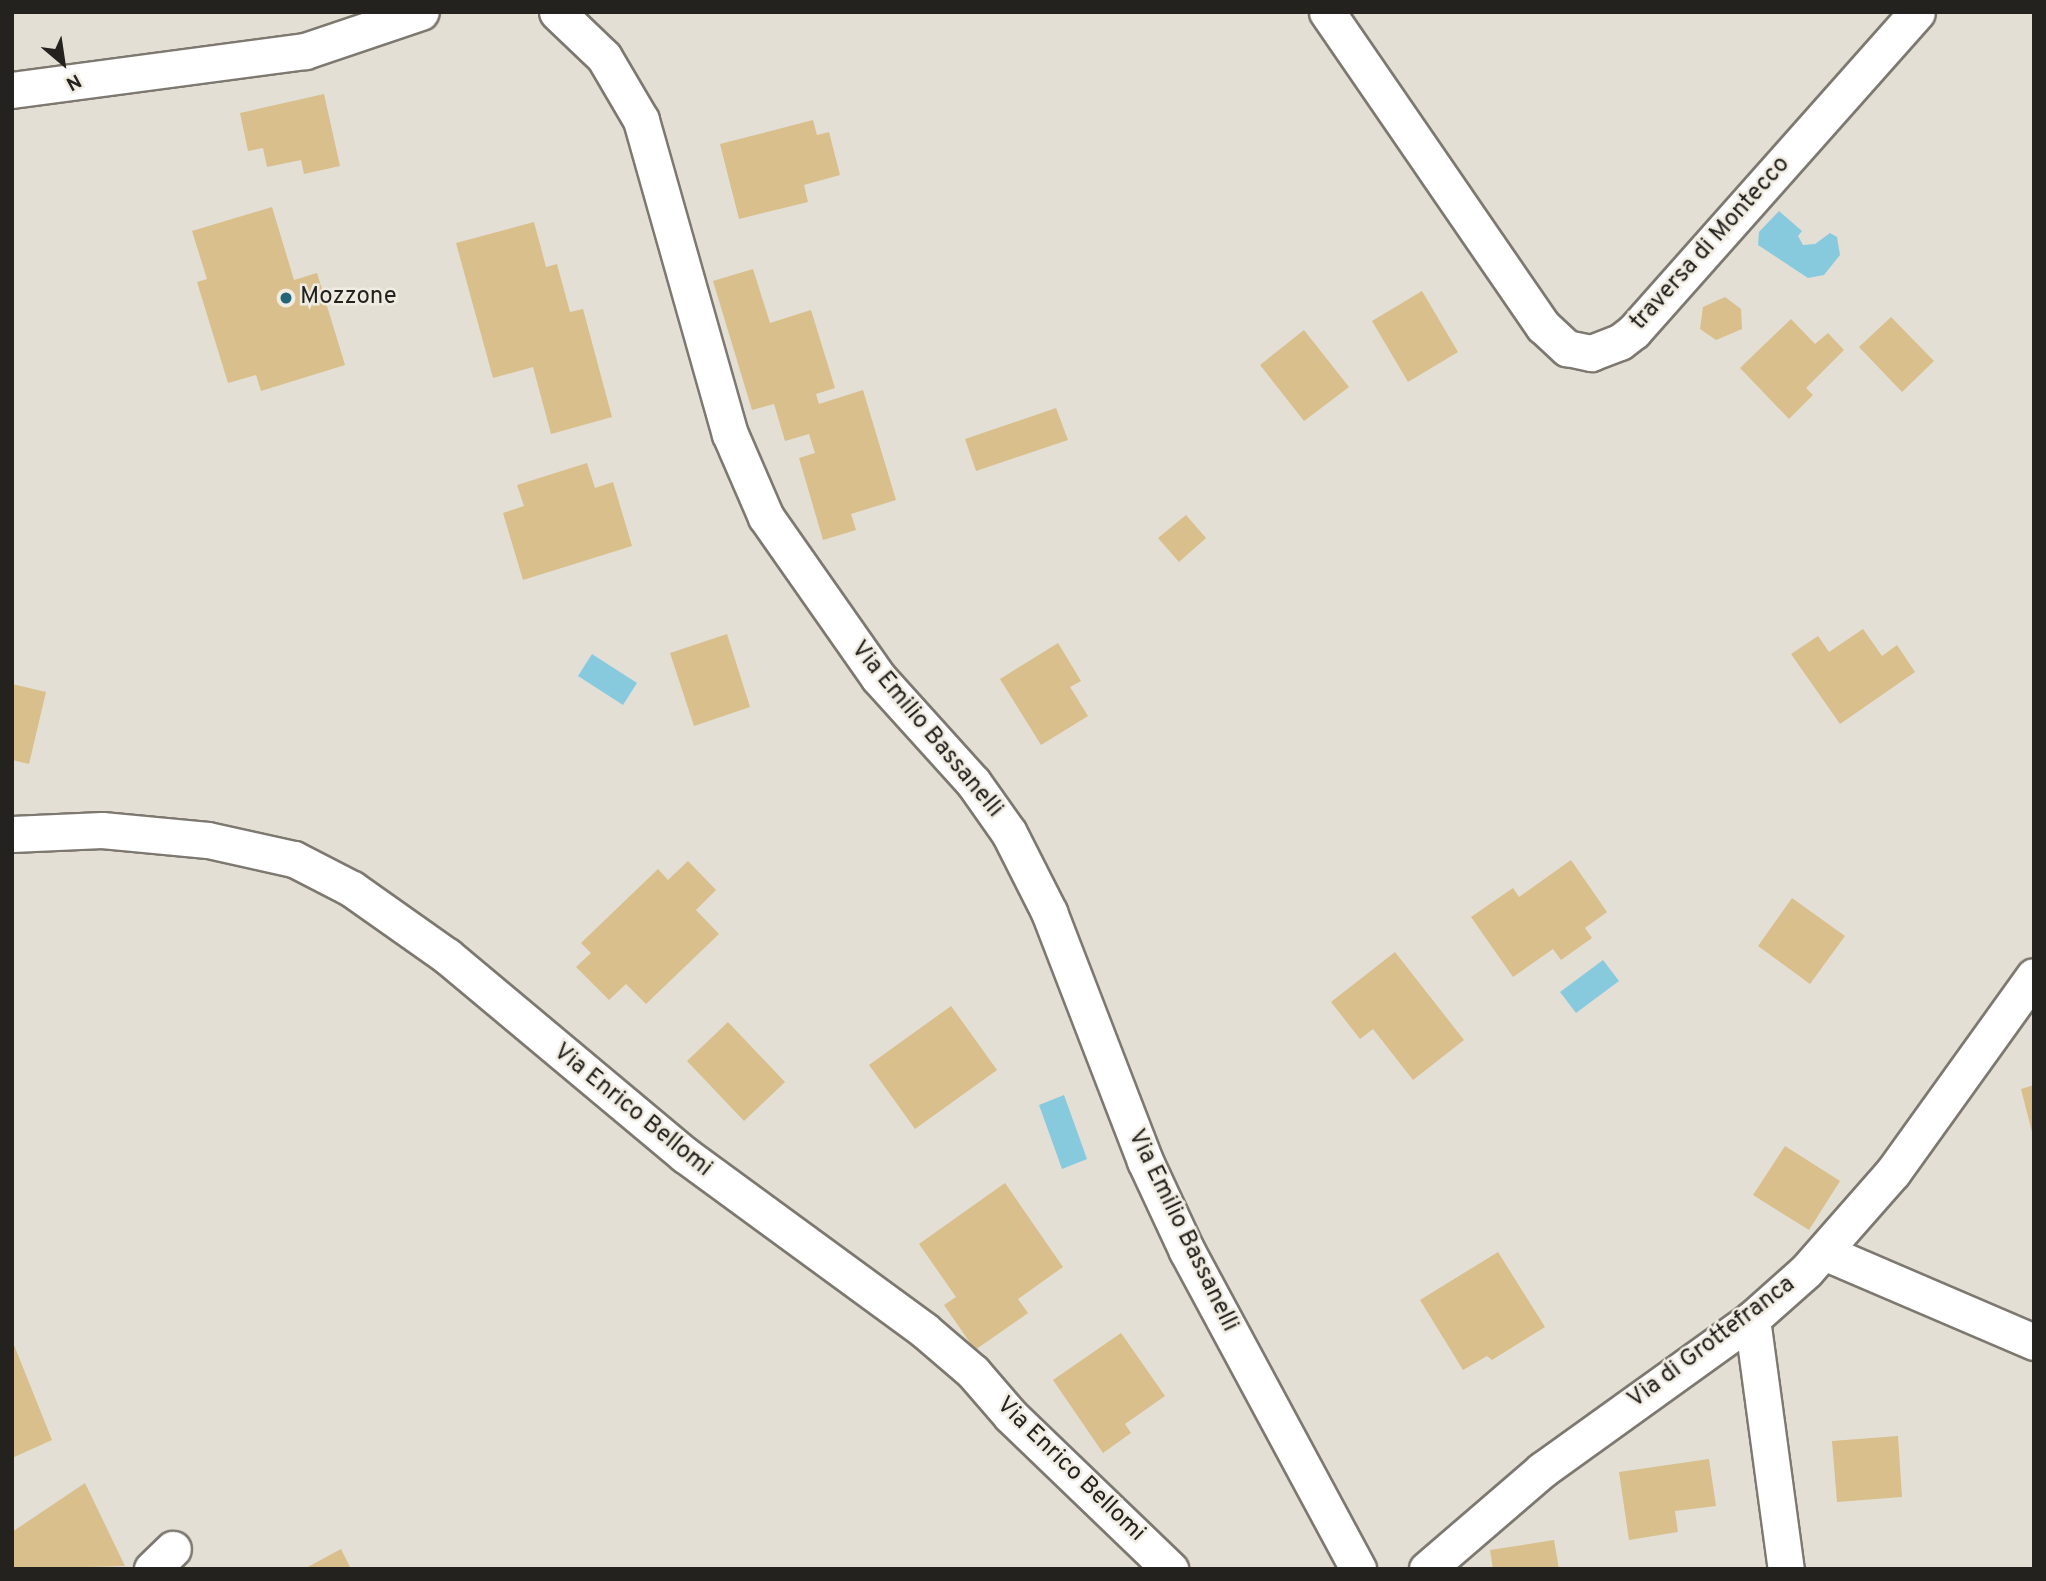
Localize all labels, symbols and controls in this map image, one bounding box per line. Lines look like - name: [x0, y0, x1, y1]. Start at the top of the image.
- north arrow: [28, 28, 98, 98]
- text: N: [61, 68, 85, 95]
- street label: traversa di Montecco: [1625, 151, 1797, 337]
- place label: Mozzone: [300, 284, 397, 312]
- marker: Mozzone: [278, 290, 294, 306]
- street label: Via Emilio Bassanelli: [844, 636, 1008, 824]
- street label: Via Enrico Bellomi: [547, 1038, 717, 1184]
- street label: Via Emilio Bassanelli: [1121, 1125, 1243, 1337]
- street label: Via di Grottefranca: [1623, 1271, 1801, 1415]
- street label: Via Enrico Bellomi: [990, 1392, 1150, 1548]

